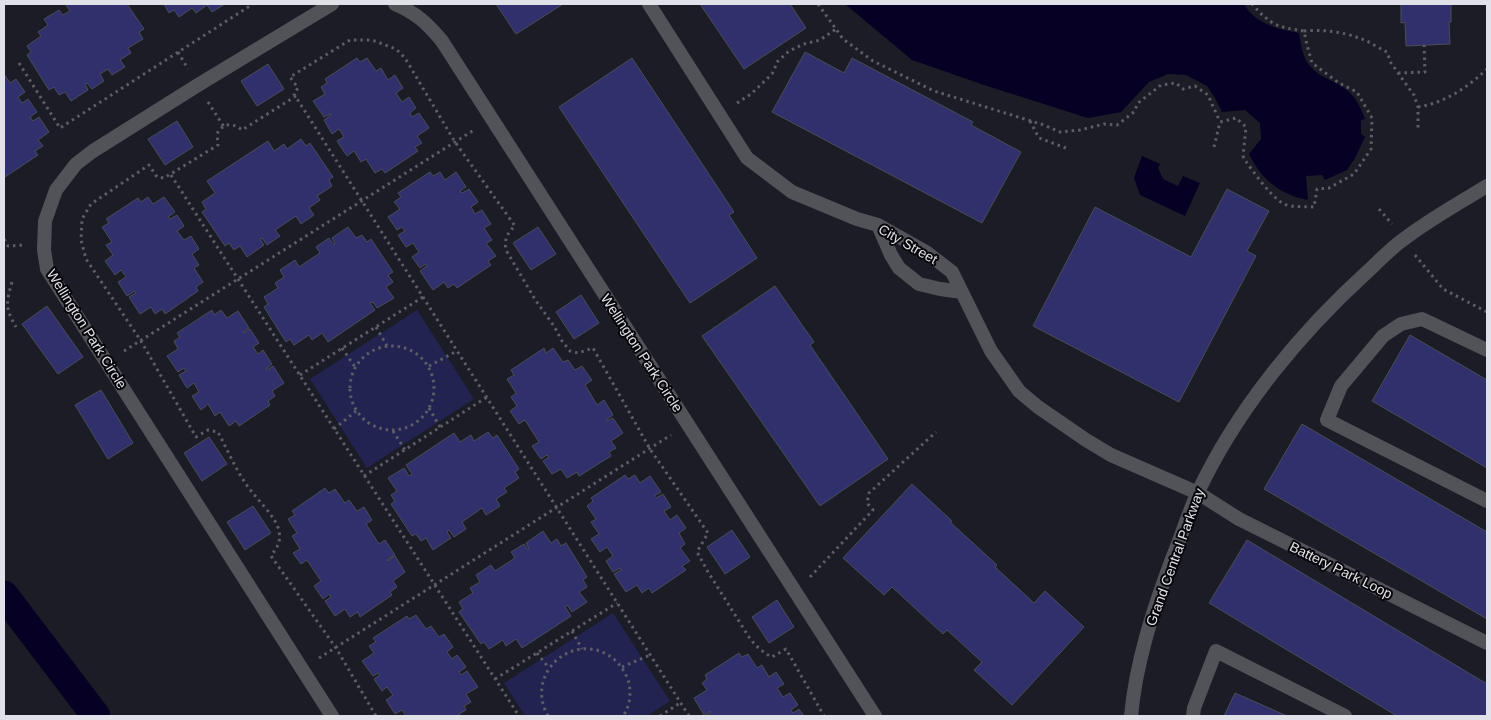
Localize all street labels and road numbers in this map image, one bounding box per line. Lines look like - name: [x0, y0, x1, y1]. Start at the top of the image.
- street label: City Street: [876, 221, 940, 267]
- street label: Wellington Park Circle: [44, 266, 130, 392]
- street label: Wellington Park Circle: [598, 291, 686, 415]
- street label: Grand Central Parkway: [1143, 486, 1207, 628]
- street label: Battery Park Loop: [1287, 538, 1395, 602]

